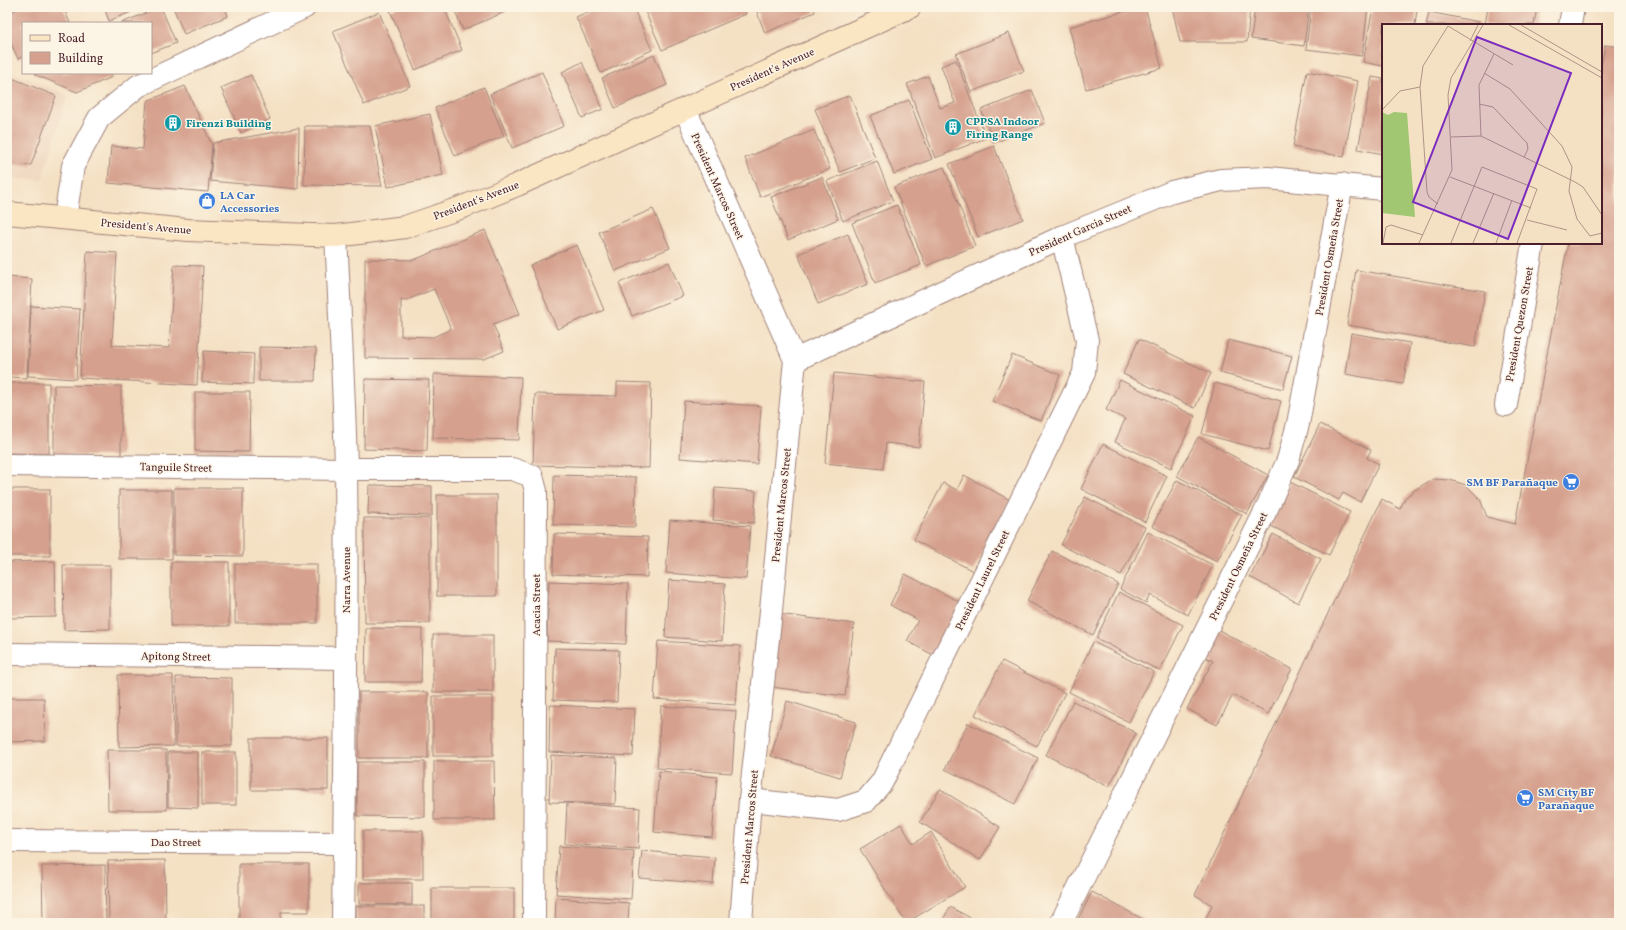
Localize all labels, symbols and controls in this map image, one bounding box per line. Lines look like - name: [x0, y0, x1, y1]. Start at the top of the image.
- legend: [22, 22, 152, 74]
- inset map: [1382, 24, 1602, 244]
- text: Road: [58, 31, 85, 47]
- street label: President's Avenue: [728, 45, 817, 96]
- text: Building: [58, 51, 103, 67]
- building icon: Firenzi Building: [163, 113, 183, 133]
- place label: CPPSA Indoor Firing Range: [966, 115, 1040, 143]
- place label: Firenzi Building: [186, 117, 271, 132]
- building icon: CPPSA Indoor Firing Range: [943, 117, 963, 137]
- street label: President Marcos Street: [686, 131, 747, 242]
- street label: President's Avenue: [431, 178, 522, 225]
- place label: LA Car Accessories: [220, 189, 279, 217]
- shop icon: LA Car Accessories: [197, 191, 217, 211]
- street label: President Osmeña Street: [1313, 197, 1348, 317]
- street label: President Garcia Street: [1027, 202, 1135, 261]
- street label: President's Avenue: [100, 216, 192, 239]
- street label: President Quezon Street: [1503, 265, 1538, 383]
- street label: President Marcos Street: [769, 447, 796, 563]
- street label: Tanguile Street: [140, 460, 212, 477]
- supermarket icon: SM BF Parañaque: [1561, 472, 1581, 492]
- place label: SM BF Parañaque: [1467, 476, 1558, 491]
- street label: President Osmeña Street: [1207, 510, 1272, 623]
- street label: President Laurel Street: [952, 528, 1014, 633]
- street label: Narra Avenue: [340, 547, 355, 613]
- street label: Acacia Street: [530, 574, 545, 636]
- street label: Apitong Street: [141, 649, 211, 666]
- street label: President Marcos Street: [738, 769, 763, 885]
- place label: SM City BF Parañaque: [1538, 786, 1595, 814]
- supermarket icon: SM City BF Parañaque: [1515, 788, 1535, 808]
- street label: Dao Street: [151, 836, 201, 851]

